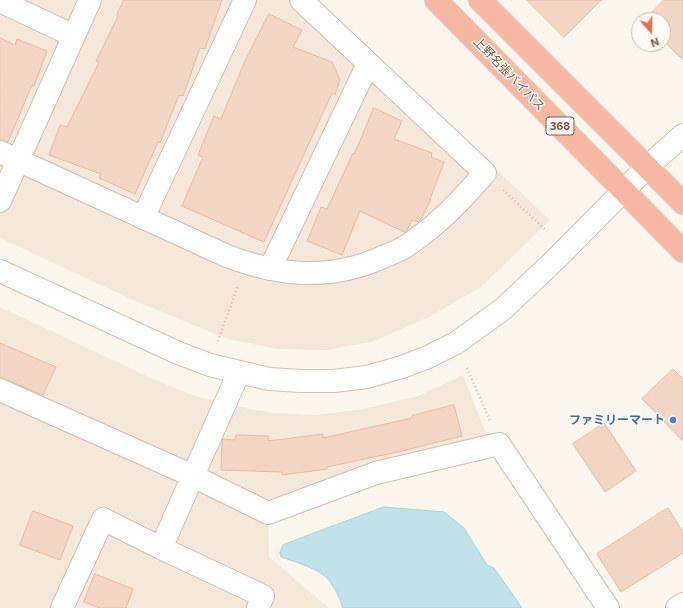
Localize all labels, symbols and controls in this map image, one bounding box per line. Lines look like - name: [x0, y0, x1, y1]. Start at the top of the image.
- north arrow: [631, 12, 671, 52]
- street label: 上野名張バイパス: [470, 34, 548, 114]
- text: N: [649, 35, 661, 50]
- road number: 368: [546, 117, 574, 135]
- place label: ファミリーマート: [569, 413, 665, 427]
- marker: ファミリーマート: [668, 415, 678, 425]

